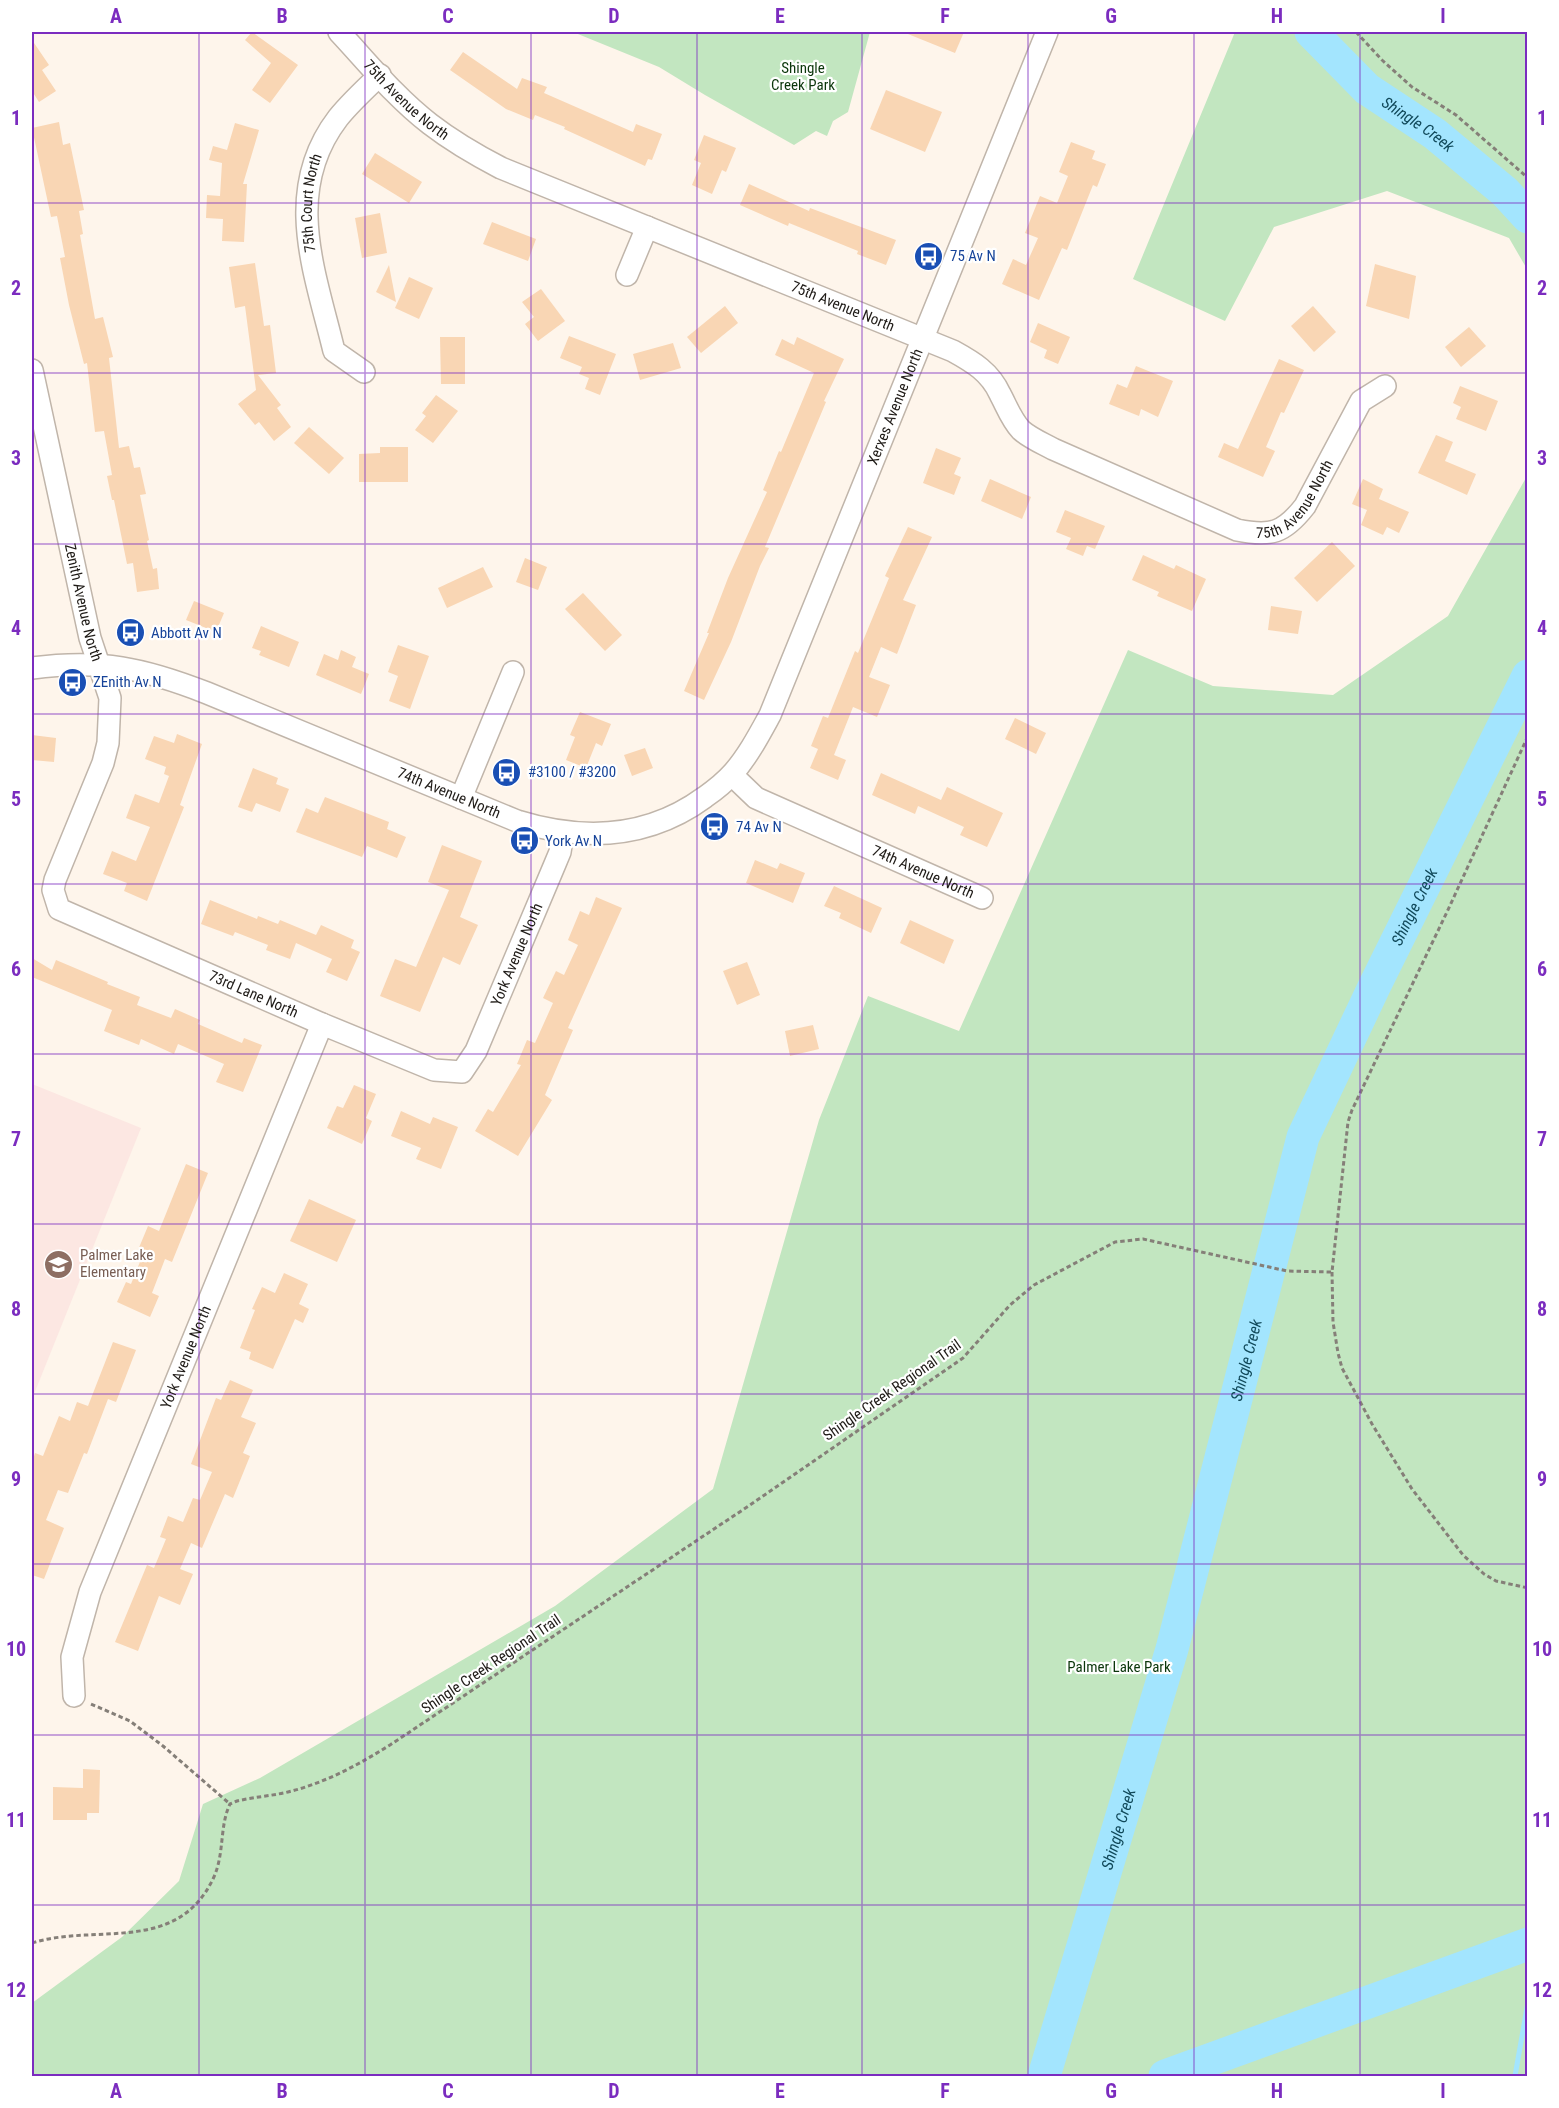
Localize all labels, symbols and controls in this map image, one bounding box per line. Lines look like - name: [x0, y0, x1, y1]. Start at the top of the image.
- text: A: [110, 4, 122, 28]
- text: B: [276, 4, 288, 28]
- text: C: [442, 4, 454, 28]
- text: D: [608, 4, 620, 28]
- text: E: [775, 4, 785, 28]
- text: F: [940, 4, 950, 28]
- text: G: [1105, 4, 1117, 28]
- text: H: [1271, 4, 1283, 28]
- text: I: [1440, 4, 1446, 28]
- street label: 75th Avenue North: [360, 56, 453, 144]
- park label: Shingle Creek Park: [771, 59, 835, 94]
- water label: Shingle Creek: [1378, 93, 1459, 157]
- text: 1: [11, 106, 21, 130]
- text: 1: [1537, 106, 1547, 130]
- street label: 75th Court North: [298, 151, 326, 254]
- bus stop icon: 75 Av N: [913, 240, 945, 272]
- place label: 75 Av N: [950, 247, 996, 265]
- text: 2: [11, 276, 21, 300]
- text: 2: [1537, 276, 1547, 300]
- street label: 75th Avenue North: [788, 277, 897, 335]
- street label: Xerxes Avenue North: [863, 346, 927, 467]
- text: 3: [11, 446, 21, 470]
- text: 3: [1537, 446, 1547, 470]
- street label: 75th Avenue North: [1256, 457, 1337, 542]
- street label: Zenith Avenue North: [61, 542, 106, 664]
- text: 4: [11, 616, 21, 640]
- text: 4: [1537, 616, 1547, 640]
- bus stop icon: Abbott Av N: [114, 617, 146, 649]
- place label: Abbott Av N: [151, 624, 222, 642]
- bus stop icon: ZEnith Av N: [56, 666, 88, 698]
- place label: ZEnith Av N: [93, 673, 162, 691]
- bus stop icon: #3100 / #3200: [491, 756, 523, 788]
- place label: #3100 / #3200: [528, 763, 616, 781]
- street label: 74th Avenue North: [395, 764, 503, 822]
- text: 5: [11, 787, 21, 811]
- text: 5: [1537, 787, 1547, 811]
- bus stop icon: 74 Av N: [699, 811, 731, 843]
- place label: 74 Av N: [736, 818, 782, 836]
- bus stop icon: York Av N: [508, 825, 540, 857]
- place label: York Av N: [545, 832, 602, 850]
- street label: 74th Avenue North: [869, 841, 977, 902]
- water label: Shingle Creek: [1387, 864, 1442, 948]
- street label: York Avenue North: [487, 900, 546, 1009]
- text: 6: [11, 957, 21, 981]
- text: 6: [1537, 957, 1547, 981]
- street label: 73rd Lane North: [206, 967, 301, 1021]
- text: 7: [11, 1127, 21, 1151]
- text: 7: [1537, 1127, 1547, 1151]
- place label: Palmer Lake Elementary: [80, 1246, 153, 1281]
- school or university icon: Palmer Lake Elementary: [43, 1248, 75, 1280]
- text: 8: [11, 1297, 21, 1321]
- text: 8: [1537, 1297, 1547, 1321]
- street label: York Avenue North: [157, 1303, 215, 1412]
- water label: Shingle Creek: [1227, 1316, 1266, 1403]
- street label: Shingle Creek Regional Trail: [820, 1336, 964, 1444]
- text: 9: [11, 1467, 21, 1491]
- text: 9: [1537, 1467, 1547, 1491]
- street label: Shingle Creek Regional Trail: [418, 1611, 564, 1717]
- text: 10: [6, 1637, 26, 1661]
- text: 10: [1532, 1637, 1552, 1661]
- park label: Palmer Lake Park: [1067, 1658, 1171, 1676]
- water label: Shingle Creek: [1097, 1785, 1140, 1872]
- text: 11: [6, 1808, 26, 1832]
- text: 11: [1532, 1808, 1552, 1832]
- text: 12: [6, 1978, 26, 2002]
- text: 12: [1532, 1978, 1552, 2002]
- text: A: [110, 2079, 122, 2103]
- text: B: [276, 2079, 288, 2103]
- text: C: [442, 2079, 454, 2103]
- text: D: [608, 2079, 620, 2103]
- text: E: [775, 2079, 785, 2103]
- text: F: [940, 2079, 950, 2103]
- text: G: [1105, 2079, 1117, 2103]
- text: H: [1271, 2079, 1283, 2103]
- text: I: [1440, 2079, 1446, 2103]

